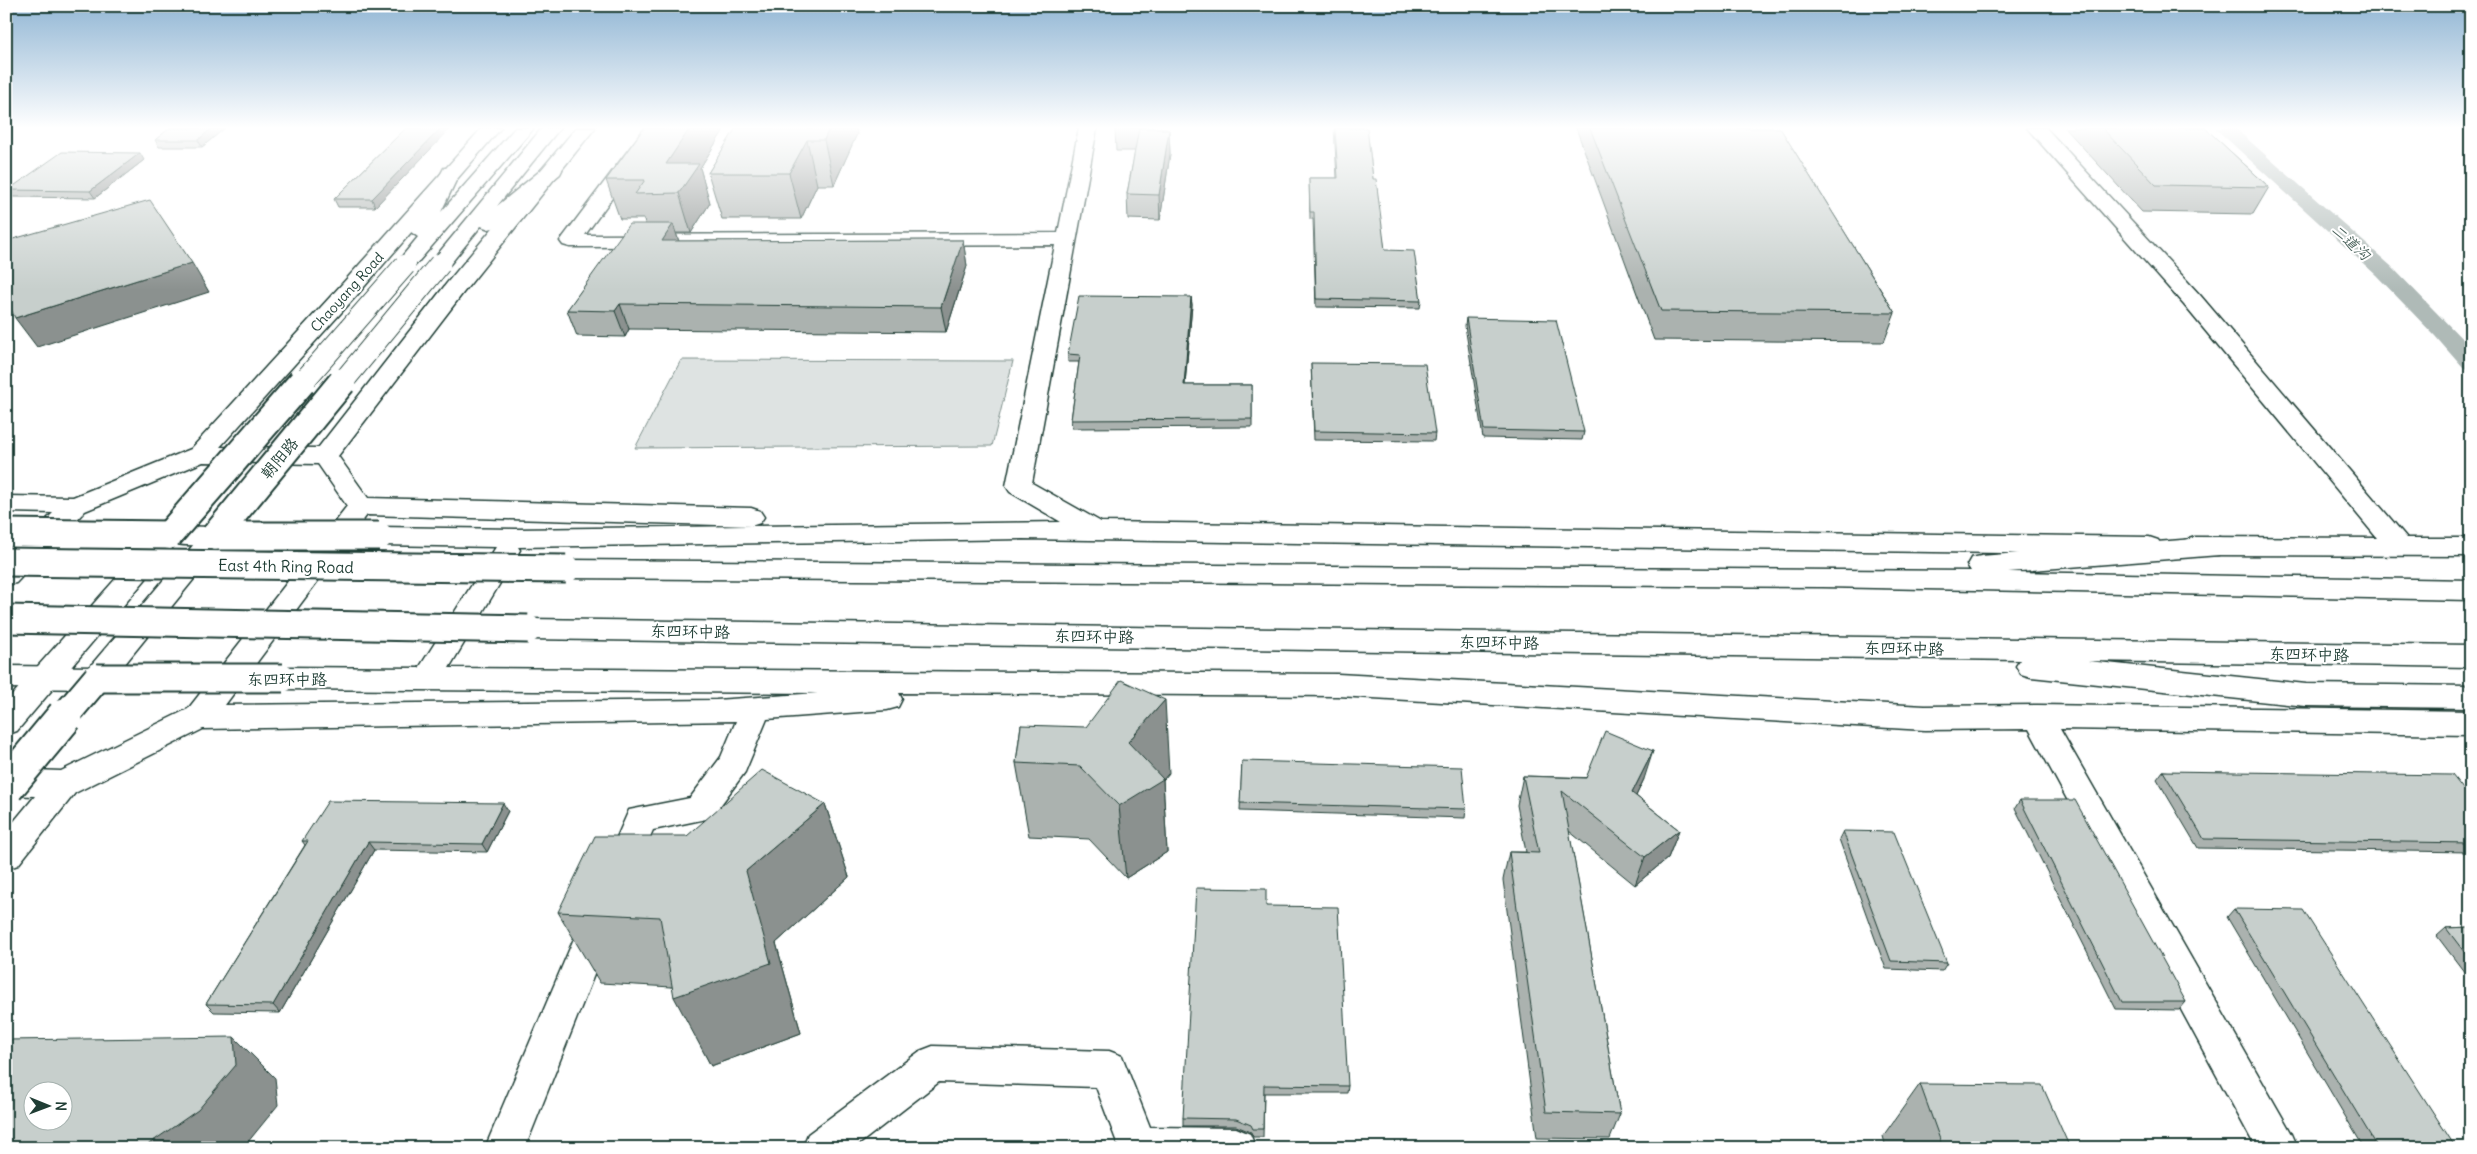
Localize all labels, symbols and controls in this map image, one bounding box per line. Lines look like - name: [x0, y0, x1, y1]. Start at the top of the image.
- water label: 二道沟: [2328, 220, 2376, 265]
- street label: Chaoyang Road: [306, 248, 388, 336]
- street label: 朝阳路: [256, 433, 302, 483]
- street label: East 4th Ring Road: [218, 555, 354, 577]
- street label: 东四环中路: [650, 620, 730, 642]
- street label: 东四环中路: [1054, 625, 1134, 647]
- street label: 东四环中路: [1459, 631, 1539, 653]
- street label: 东四环中路: [1864, 637, 1944, 659]
- street label: 东四环中路: [2269, 643, 2349, 665]
- street label: 东四环中路: [247, 669, 327, 689]
- north arrow: [22, 1082, 72, 1132]
- text: N: [52, 1101, 70, 1111]

